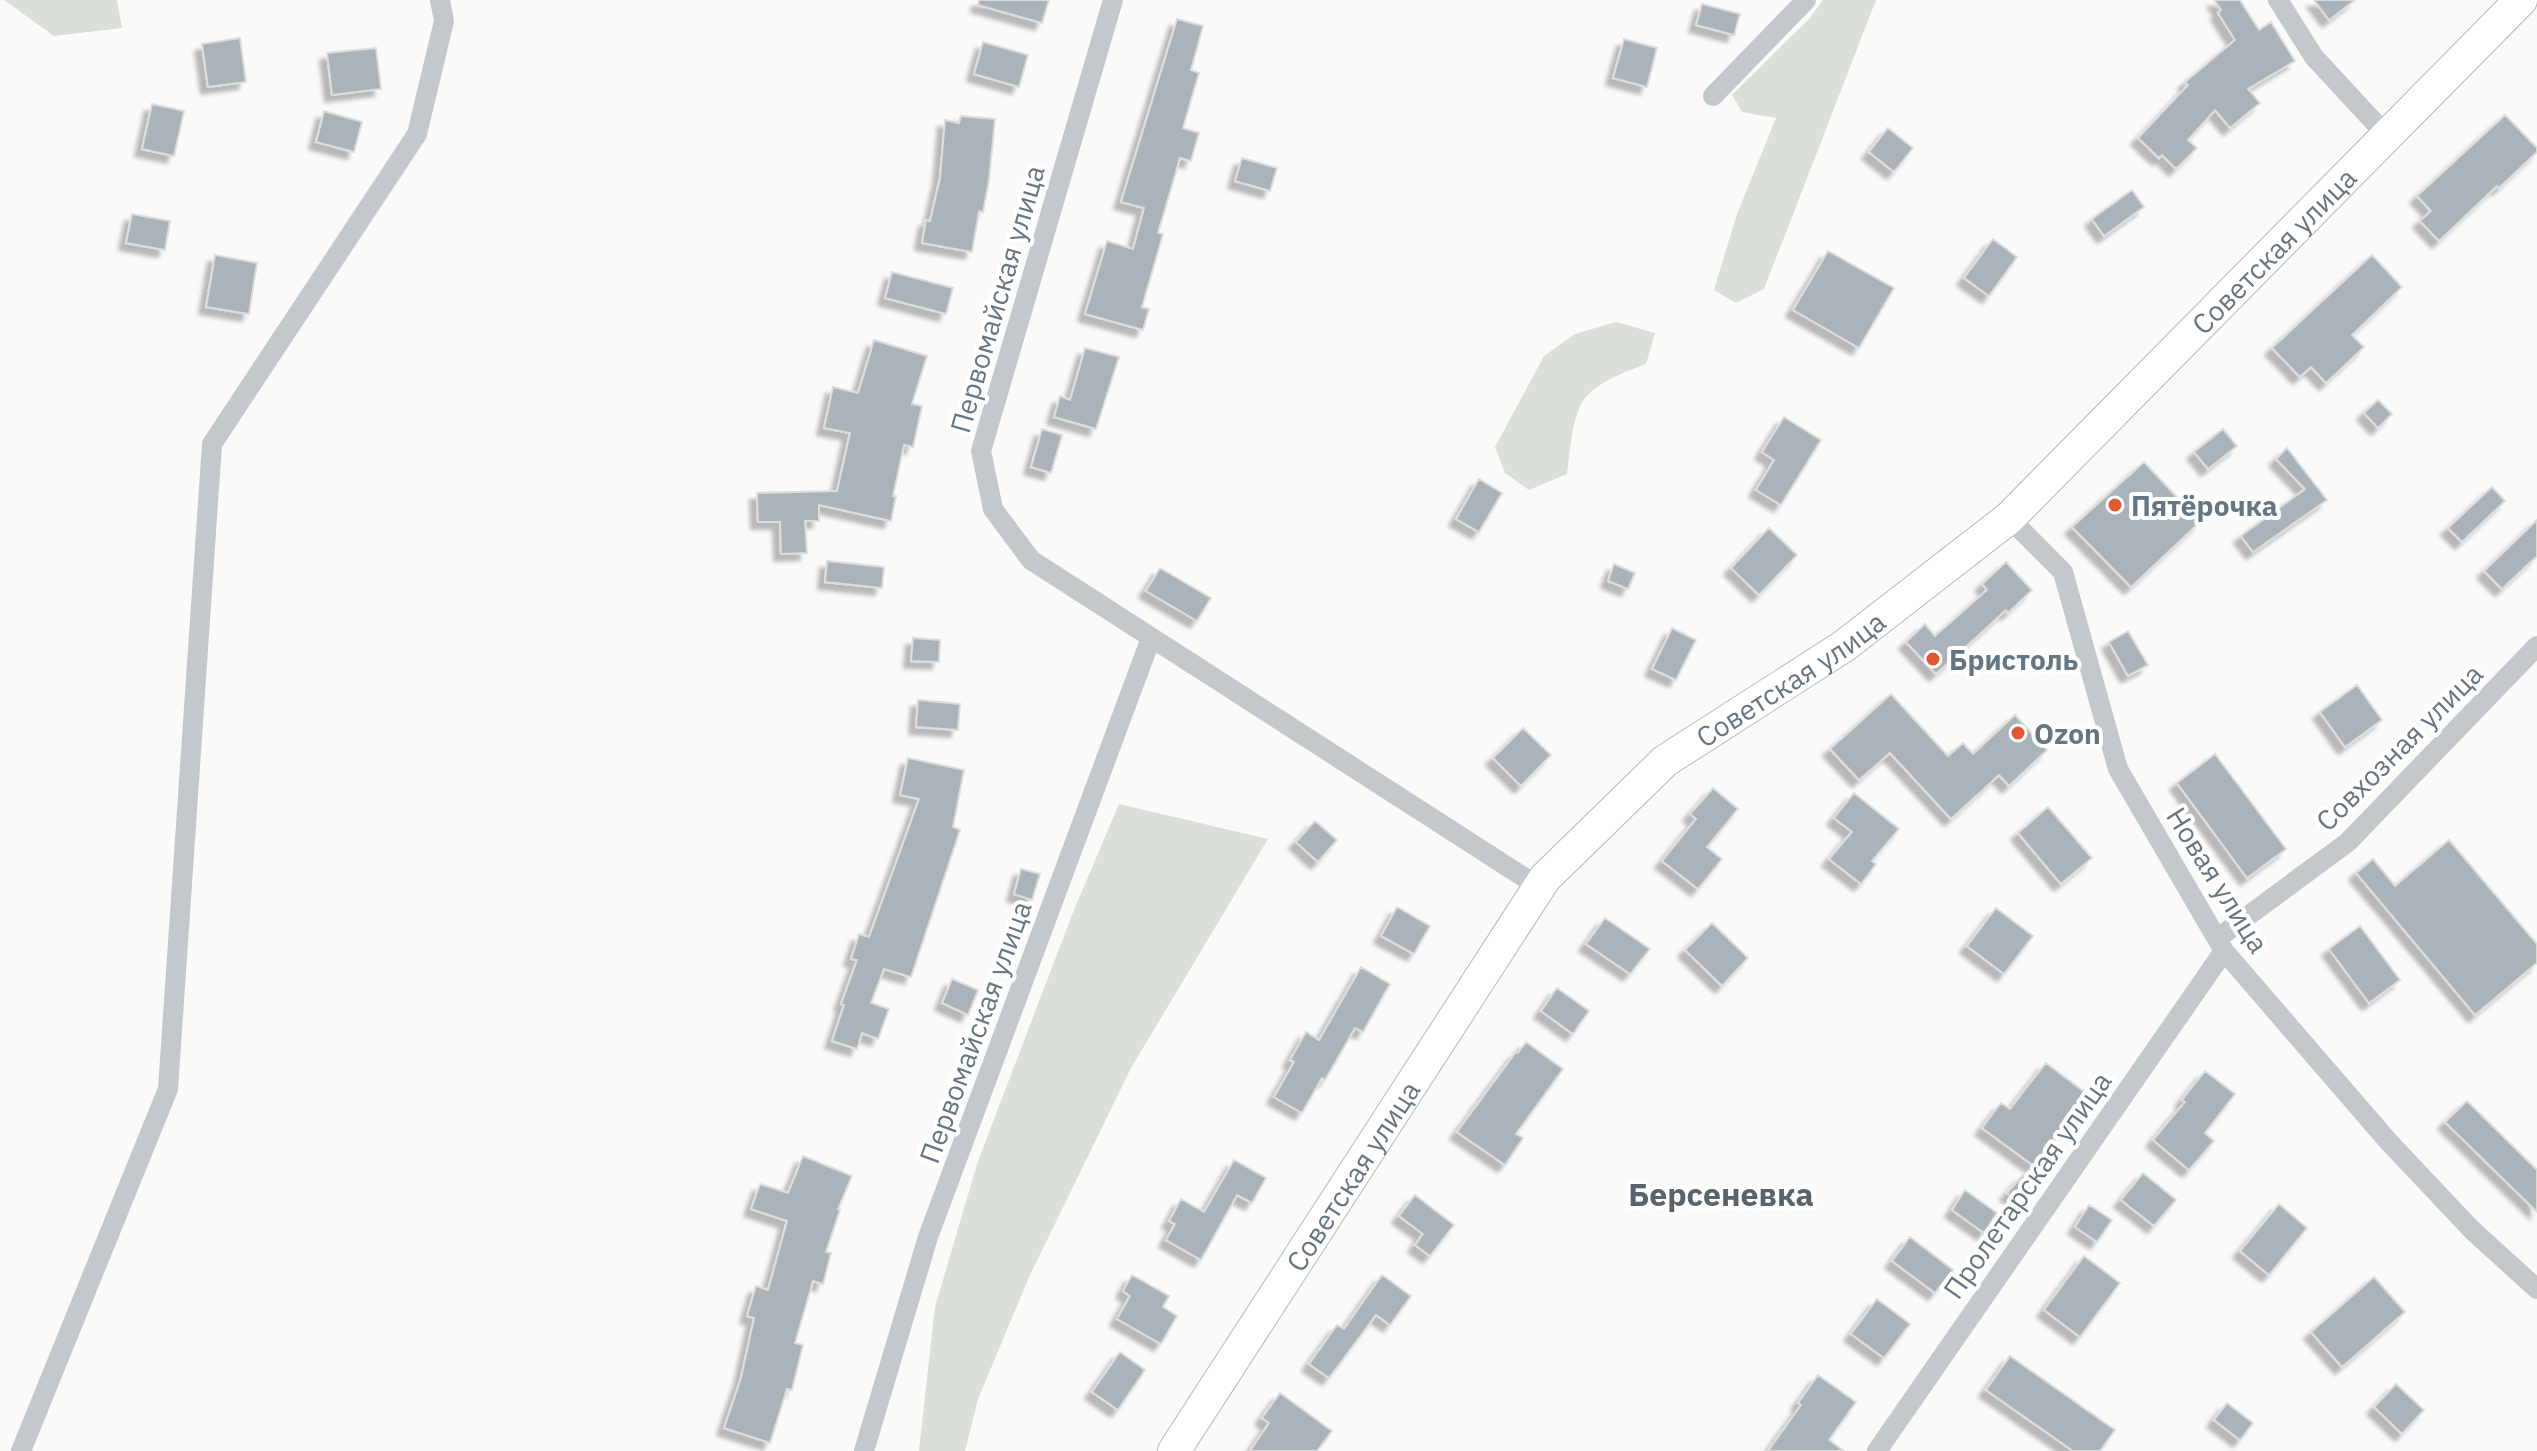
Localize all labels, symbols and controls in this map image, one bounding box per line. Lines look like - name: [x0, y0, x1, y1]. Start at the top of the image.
- street label: Советская улица: [2183, 159, 2364, 342]
- street label: Первомайская улица: [941, 161, 1053, 437]
- place label: Пятёрочка: [2131, 487, 2278, 524]
- marker: Пятёрочка: [2106, 496, 2124, 514]
- street label: Советская улица: [1688, 603, 1893, 755]
- place label: Бристоль: [1949, 641, 2079, 678]
- marker: Бристоль: [1924, 650, 1942, 668]
- street label: Совхозная улица: [2307, 655, 2491, 839]
- place label: Ozon: [2034, 715, 2101, 752]
- marker: Ozon: [2009, 724, 2027, 742]
- street label: Новая улица: [2159, 800, 2277, 960]
- street label: Первомайская улица: [910, 896, 1040, 1168]
- street label: Пролетарская улица: [1935, 1064, 2119, 1306]
- street label: Советская улица: [1277, 1073, 1428, 1278]
- district label: Берсеневка: [1628, 1173, 1814, 1215]

